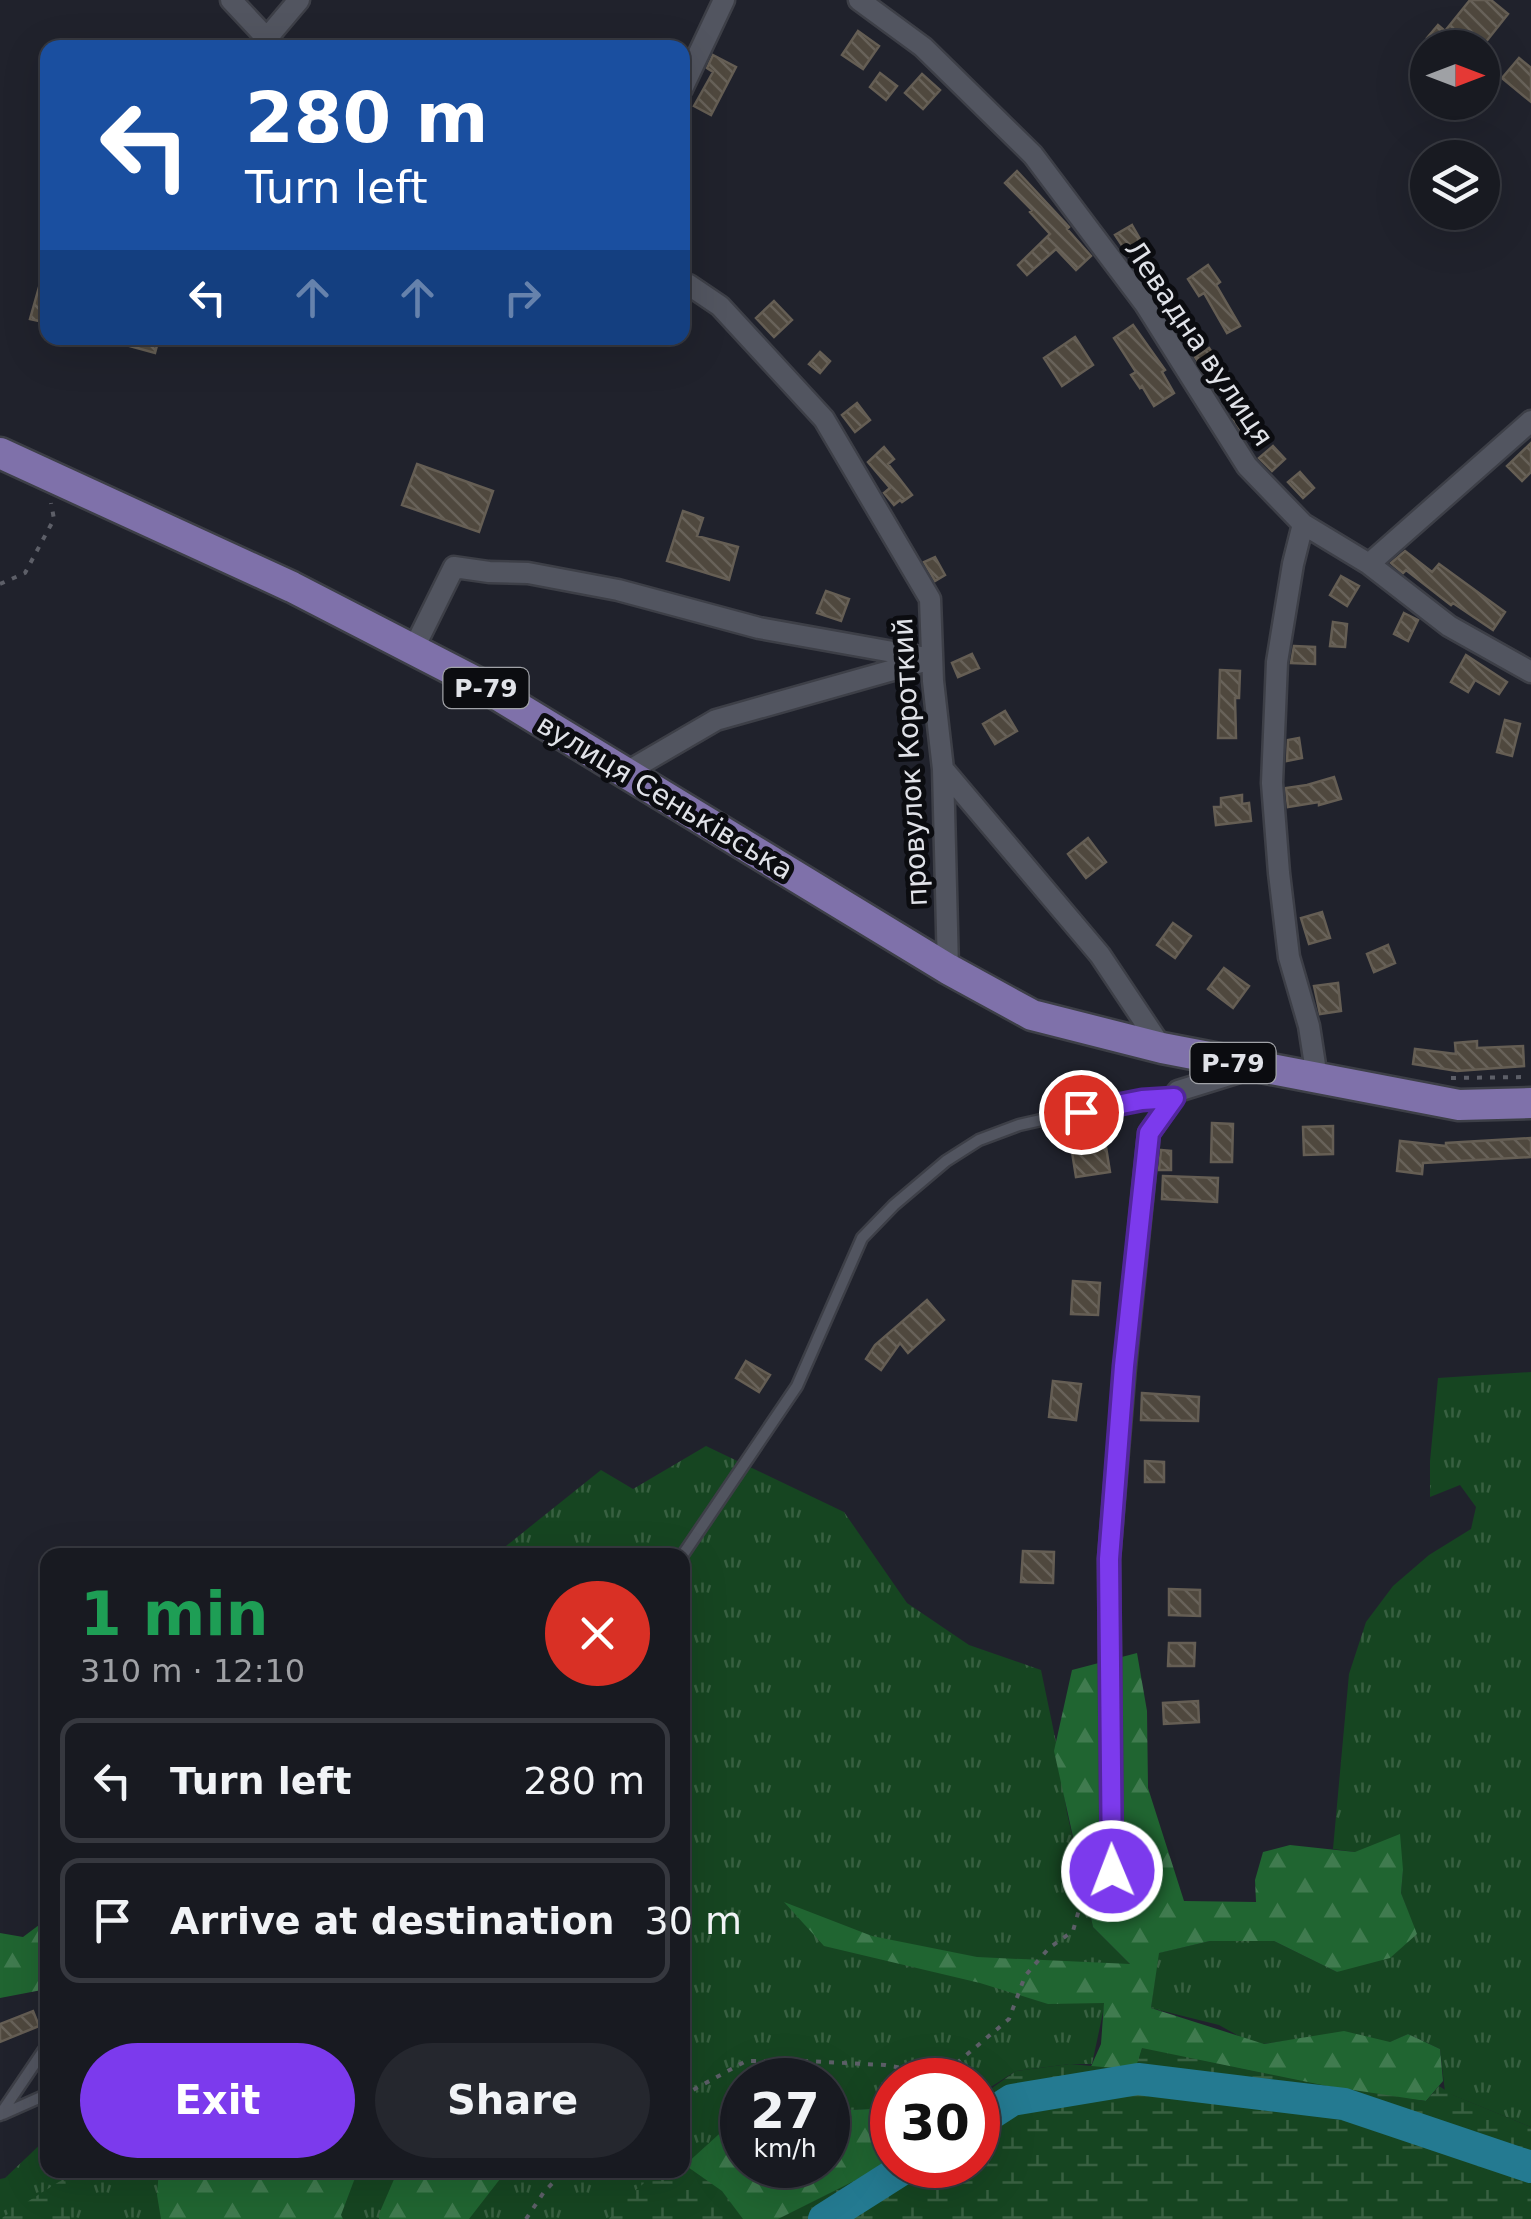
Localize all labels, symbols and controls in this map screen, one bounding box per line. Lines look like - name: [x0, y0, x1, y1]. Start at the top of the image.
- north arrow: [1410, 30, 1500, 120]
- map controls: [1410, 30, 1500, 230]
- text: 280 m: [245, 77, 488, 159]
- icon: left: [80, 80, 210, 210]
- button: layers: [1410, 140, 1500, 230]
- text: Turn left: [245, 161, 428, 214]
- street label: Левадна вулиця: [1118, 234, 1280, 452]
- icon: left: [180, 270, 235, 325]
- icon: ahead: [285, 270, 340, 325]
- icon: ahead: [390, 270, 445, 325]
- icon: right: [495, 270, 550, 325]
- street label: провулок Короткий: [886, 617, 934, 907]
- road number: Р-79: [444, 668, 528, 708]
- street label: вулиця Сенькiвська: [531, 707, 799, 887]
- road number: Р-79: [1190, 1043, 1276, 1083]
- pin: [1039, 1070, 1124, 1155]
- icon: arrive: [1054, 1085, 1109, 1140]
- text: 1 min: [80, 1579, 268, 1649]
- button: close: [545, 1581, 650, 1686]
- text: 310 m · 12:10: [80, 1652, 305, 1690]
- icon: left: [85, 1753, 140, 1808]
- text: Turn left: [170, 1759, 351, 1803]
- text: 280 m: [523, 1759, 645, 1803]
- position arrow: [1060, 1819, 1164, 1923]
- icon: arrive: [85, 1893, 140, 1948]
- text: Arrive at destination: [170, 1899, 615, 1943]
- text: 30 m: [645, 1899, 742, 1943]
- button: Exit: [80, 2043, 355, 2158]
- button: Share: [375, 2043, 650, 2158]
- speed limit sign: 30: [870, 2058, 1000, 2188]
- text: 27: [750, 2082, 820, 2140]
- text: km/h: [753, 2134, 817, 2163]

